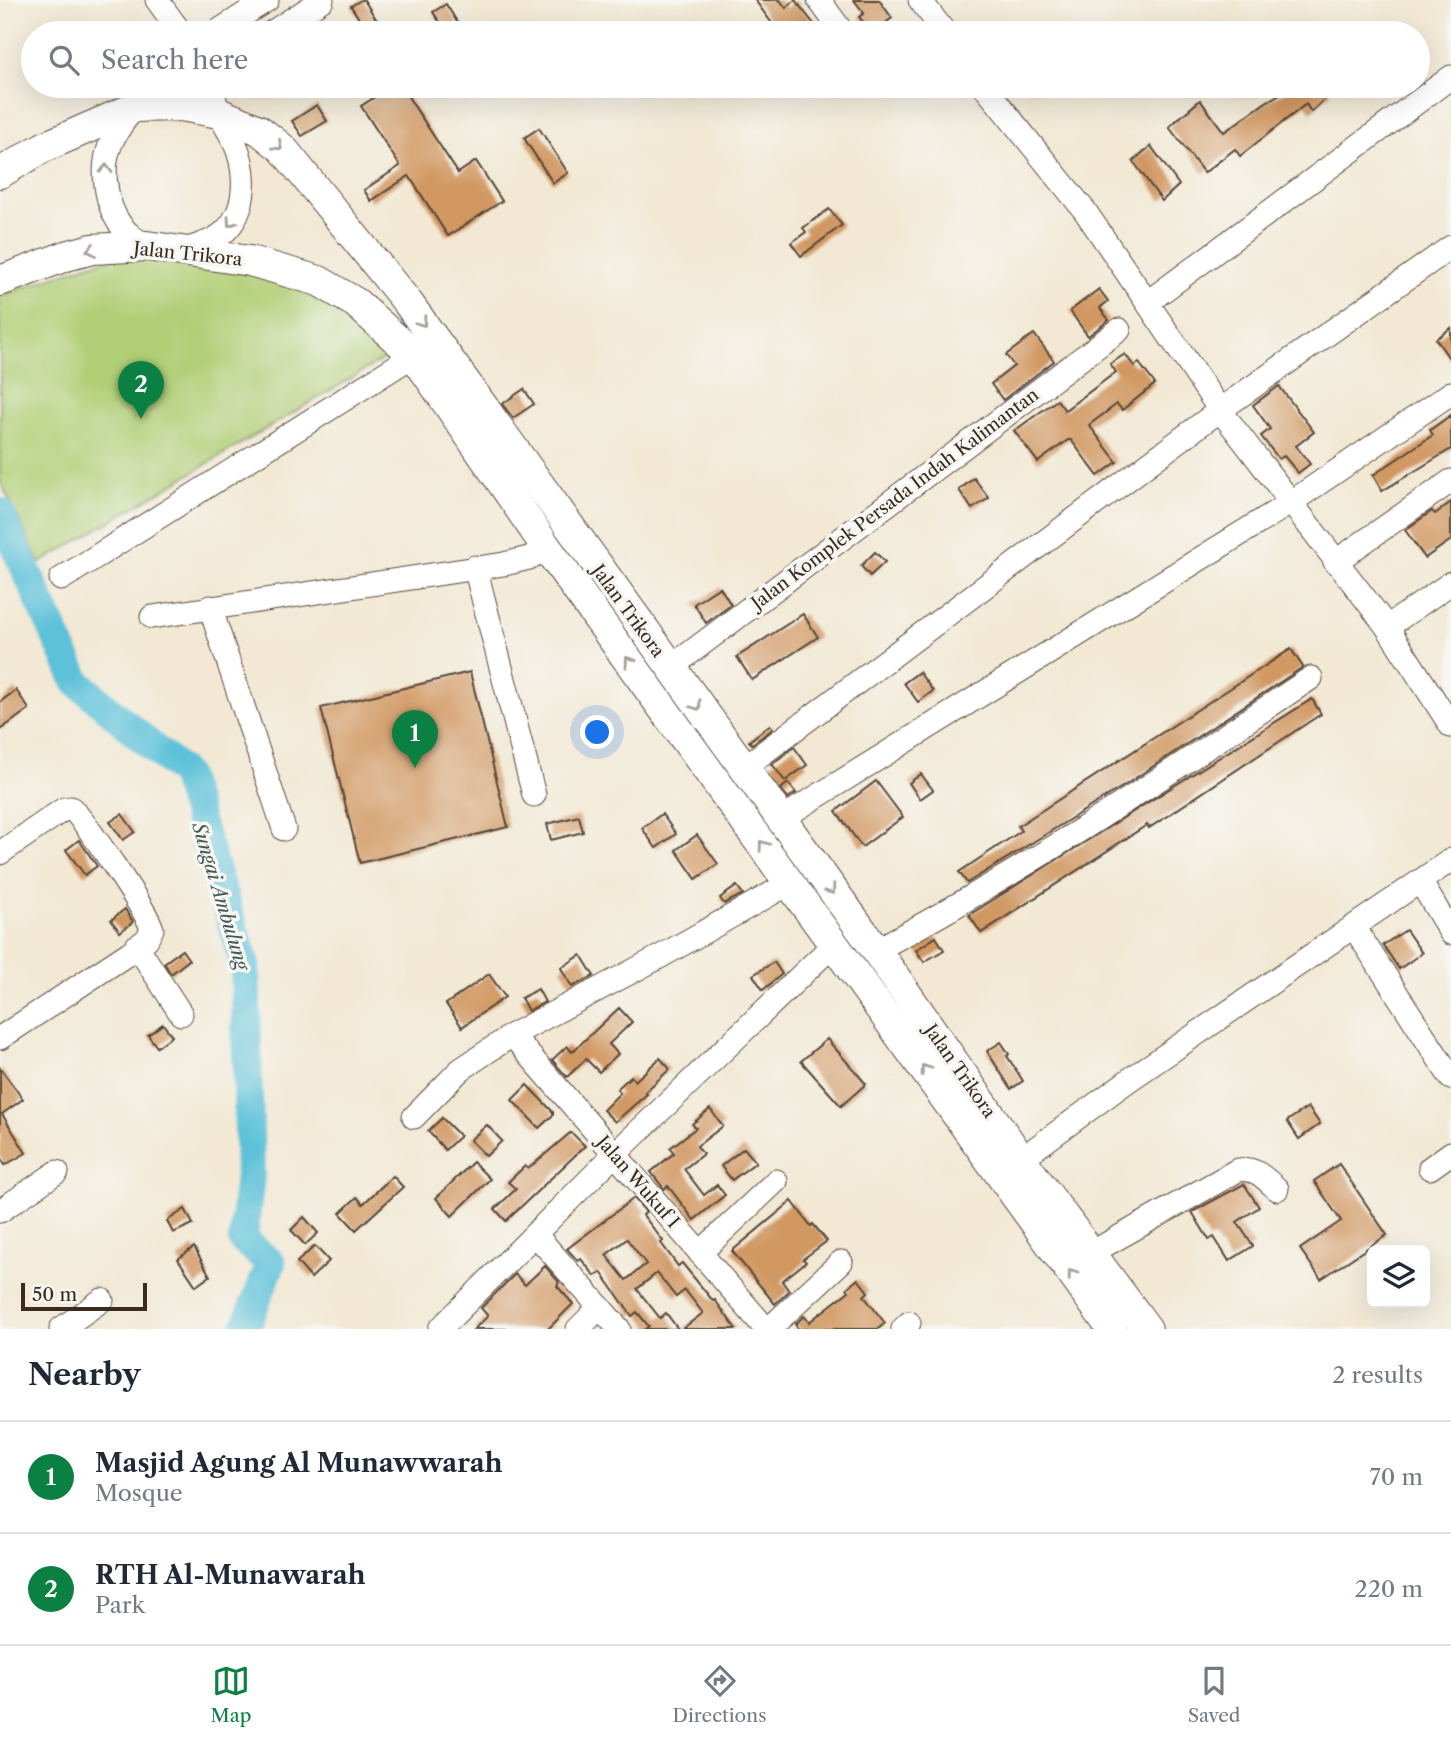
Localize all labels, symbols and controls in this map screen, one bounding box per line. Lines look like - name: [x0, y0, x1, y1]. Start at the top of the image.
- search box: [21, 21, 1430, 98]
- icon: search: [45, 41, 83, 79]
- text: Search here: [101, 44, 248, 76]
- one-way arrow: [270, 138, 283, 150]
- one-way arrow: [98, 163, 114, 174]
- one-way arrow: [227, 214, 239, 227]
- street label: Jalan Trikora: [130, 237, 244, 271]
- one-way arrow: [85, 242, 97, 257]
- one-way arrow: [413, 314, 426, 327]
- pin: 2: [118, 361, 164, 419]
- street label: Jalan Komplek Persada Indah Kalimantan: [745, 384, 1043, 616]
- street label: Jalan Trikora: [585, 558, 669, 662]
- one-way arrow: [625, 656, 637, 669]
- one-way arrow: [689, 698, 701, 711]
- pin: 1: [392, 710, 438, 768]
- your location: [580, 715, 614, 749]
- water label: Sungai Ambulung: [187, 819, 255, 975]
- one-way arrow: [759, 840, 771, 853]
- one-way arrow: [823, 882, 835, 895]
- street label: Jalan Trikora: [918, 1017, 1001, 1122]
- one-way arrow: [921, 1064, 933, 1077]
- street label: Jalan Wukuf I: [590, 1129, 684, 1233]
- map controls: [1367, 1245, 1430, 1308]
- button: layers: [1367, 1245, 1430, 1308]
- one-way arrow: [1068, 1269, 1080, 1282]
- scale bar: [21, 1280, 147, 1312]
- text: 50 m: [32, 1283, 77, 1306]
- text: Nearby: [28, 1356, 141, 1393]
- text: 2 results: [1332, 1361, 1423, 1389]
- text: Masjid Agung Al Munawwarah: [95, 1447, 503, 1479]
- text: 1: [46, 1463, 56, 1491]
- text: 70 m: [1370, 1463, 1423, 1491]
- text: Mosque: [95, 1479, 183, 1507]
- text: RTH Al-Munawarah: [95, 1559, 366, 1591]
- text: 2: [44, 1575, 58, 1603]
- text: 220 m: [1354, 1575, 1423, 1603]
- text: Park: [95, 1591, 145, 1619]
- tab: Map: [211, 1662, 251, 1727]
- tab: Directions: [673, 1662, 766, 1727]
- tab: Saved: [1188, 1662, 1240, 1727]

